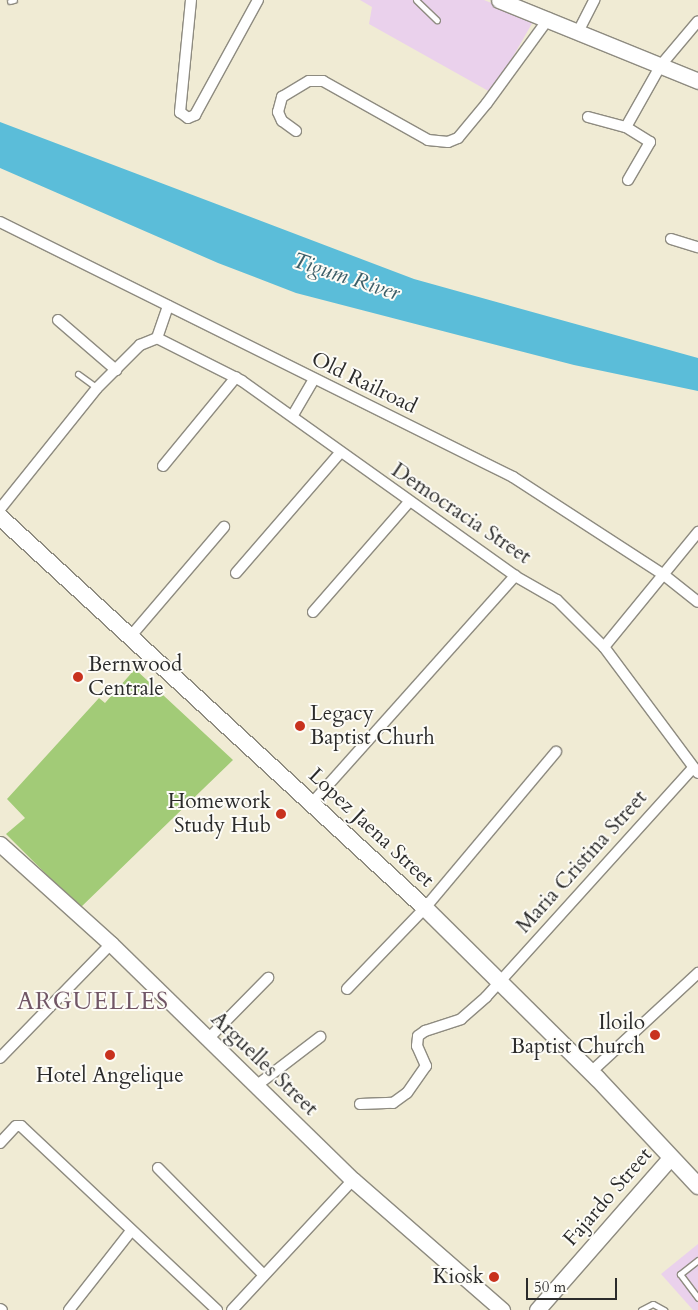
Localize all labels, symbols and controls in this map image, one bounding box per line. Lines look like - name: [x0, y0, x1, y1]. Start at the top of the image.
- water label: Tigum River: [289, 247, 403, 307]
- street label: Old Railroad: [307, 347, 421, 419]
- street label: Democracia Street: [386, 458, 536, 570]
- place label: Bernwood Centrale: [88, 652, 182, 702]
- marker: Bernwood Centrale: [72, 671, 84, 683]
- place label: Legacy Baptist Churh: [310, 701, 435, 751]
- marker: Legacy Baptist Churh: [294, 720, 306, 732]
- street label: Lopez Jaena Street: [303, 763, 439, 893]
- street label: Maria Cristina Street: [511, 785, 653, 939]
- place label: Homework Study Hub: [168, 789, 271, 839]
- marker: Homework Study Hub: [275, 808, 287, 820]
- district label: ARGUELLES: [16, 988, 170, 1016]
- street label: Arguelles Street: [205, 1007, 323, 1121]
- place label: Iloilo Baptist Church: [511, 1010, 645, 1060]
- marker: Iloilo Baptist Church: [649, 1029, 661, 1041]
- marker: Hotel Angelique: [104, 1049, 116, 1061]
- place label: Hotel Angelique: [36, 1063, 184, 1089]
- street label: Fajardo Street: [558, 1143, 658, 1251]
- place label: Kiosk: [433, 1264, 484, 1290]
- scale bar: [528, 1268, 619, 1300]
- marker: Kiosk: [488, 1271, 500, 1283]
- text: 50 m: [534, 1277, 566, 1297]

